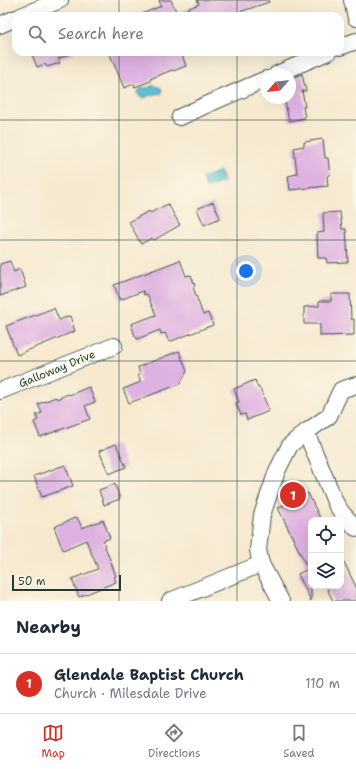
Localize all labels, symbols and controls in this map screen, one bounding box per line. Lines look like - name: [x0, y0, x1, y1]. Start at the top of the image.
- search box: [12, 12, 344, 56]
- icon: search: [26, 23, 48, 45]
- text: Search here: [58, 24, 144, 44]
- north arrow: [260, 68, 296, 104]
- your location: [236, 261, 256, 281]
- street label: Galloway Drive: [17, 347, 97, 391]
- pin: 1: [280, 480, 306, 510]
- map controls: [308, 517, 344, 589]
- button: locate: [308, 517, 344, 553]
- button: layers: [308, 553, 344, 589]
- scale bar: [12, 573, 121, 592]
- text: 50 m: [18, 574, 46, 589]
- text: Nearby: [16, 616, 81, 638]
- text: Glendale Baptist Church: [54, 665, 244, 685]
- text: 1: [26, 675, 32, 692]
- text: 110 m: [305, 675, 340, 692]
- text: Church · Milesdale Drive: [54, 685, 207, 702]
- tab: Map: [41, 722, 65, 761]
- tab: Directions: [148, 722, 200, 761]
- tab: Saved: [283, 722, 315, 761]

